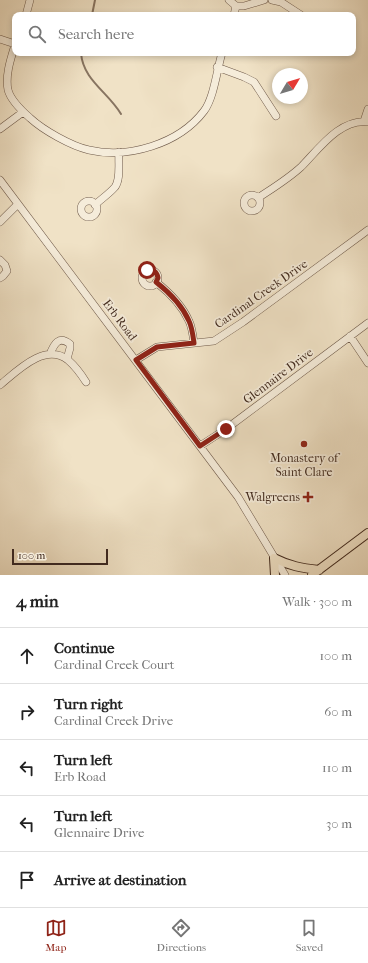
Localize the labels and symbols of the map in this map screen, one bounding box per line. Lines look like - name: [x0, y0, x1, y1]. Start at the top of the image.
- north arrow: [272, 68, 308, 104]
- street label: Cardinal Creek Drive: [212, 257, 310, 331]
- route start: [138, 261, 156, 279]
- street label: Erb Road: [100, 297, 140, 344]
- street label: Glennaire Drive: [240, 345, 316, 407]
- route end: [217, 420, 235, 438]
- marker: Monastery of Saint Clare: [299, 439, 309, 449]
- place label: Monastery of Saint Clare: [270, 451, 341, 479]
- place label: Walgreens: [244, 490, 301, 504]
- marker: Walgreens: [303, 492, 313, 502]
- scale bar: [12, 547, 108, 566]

